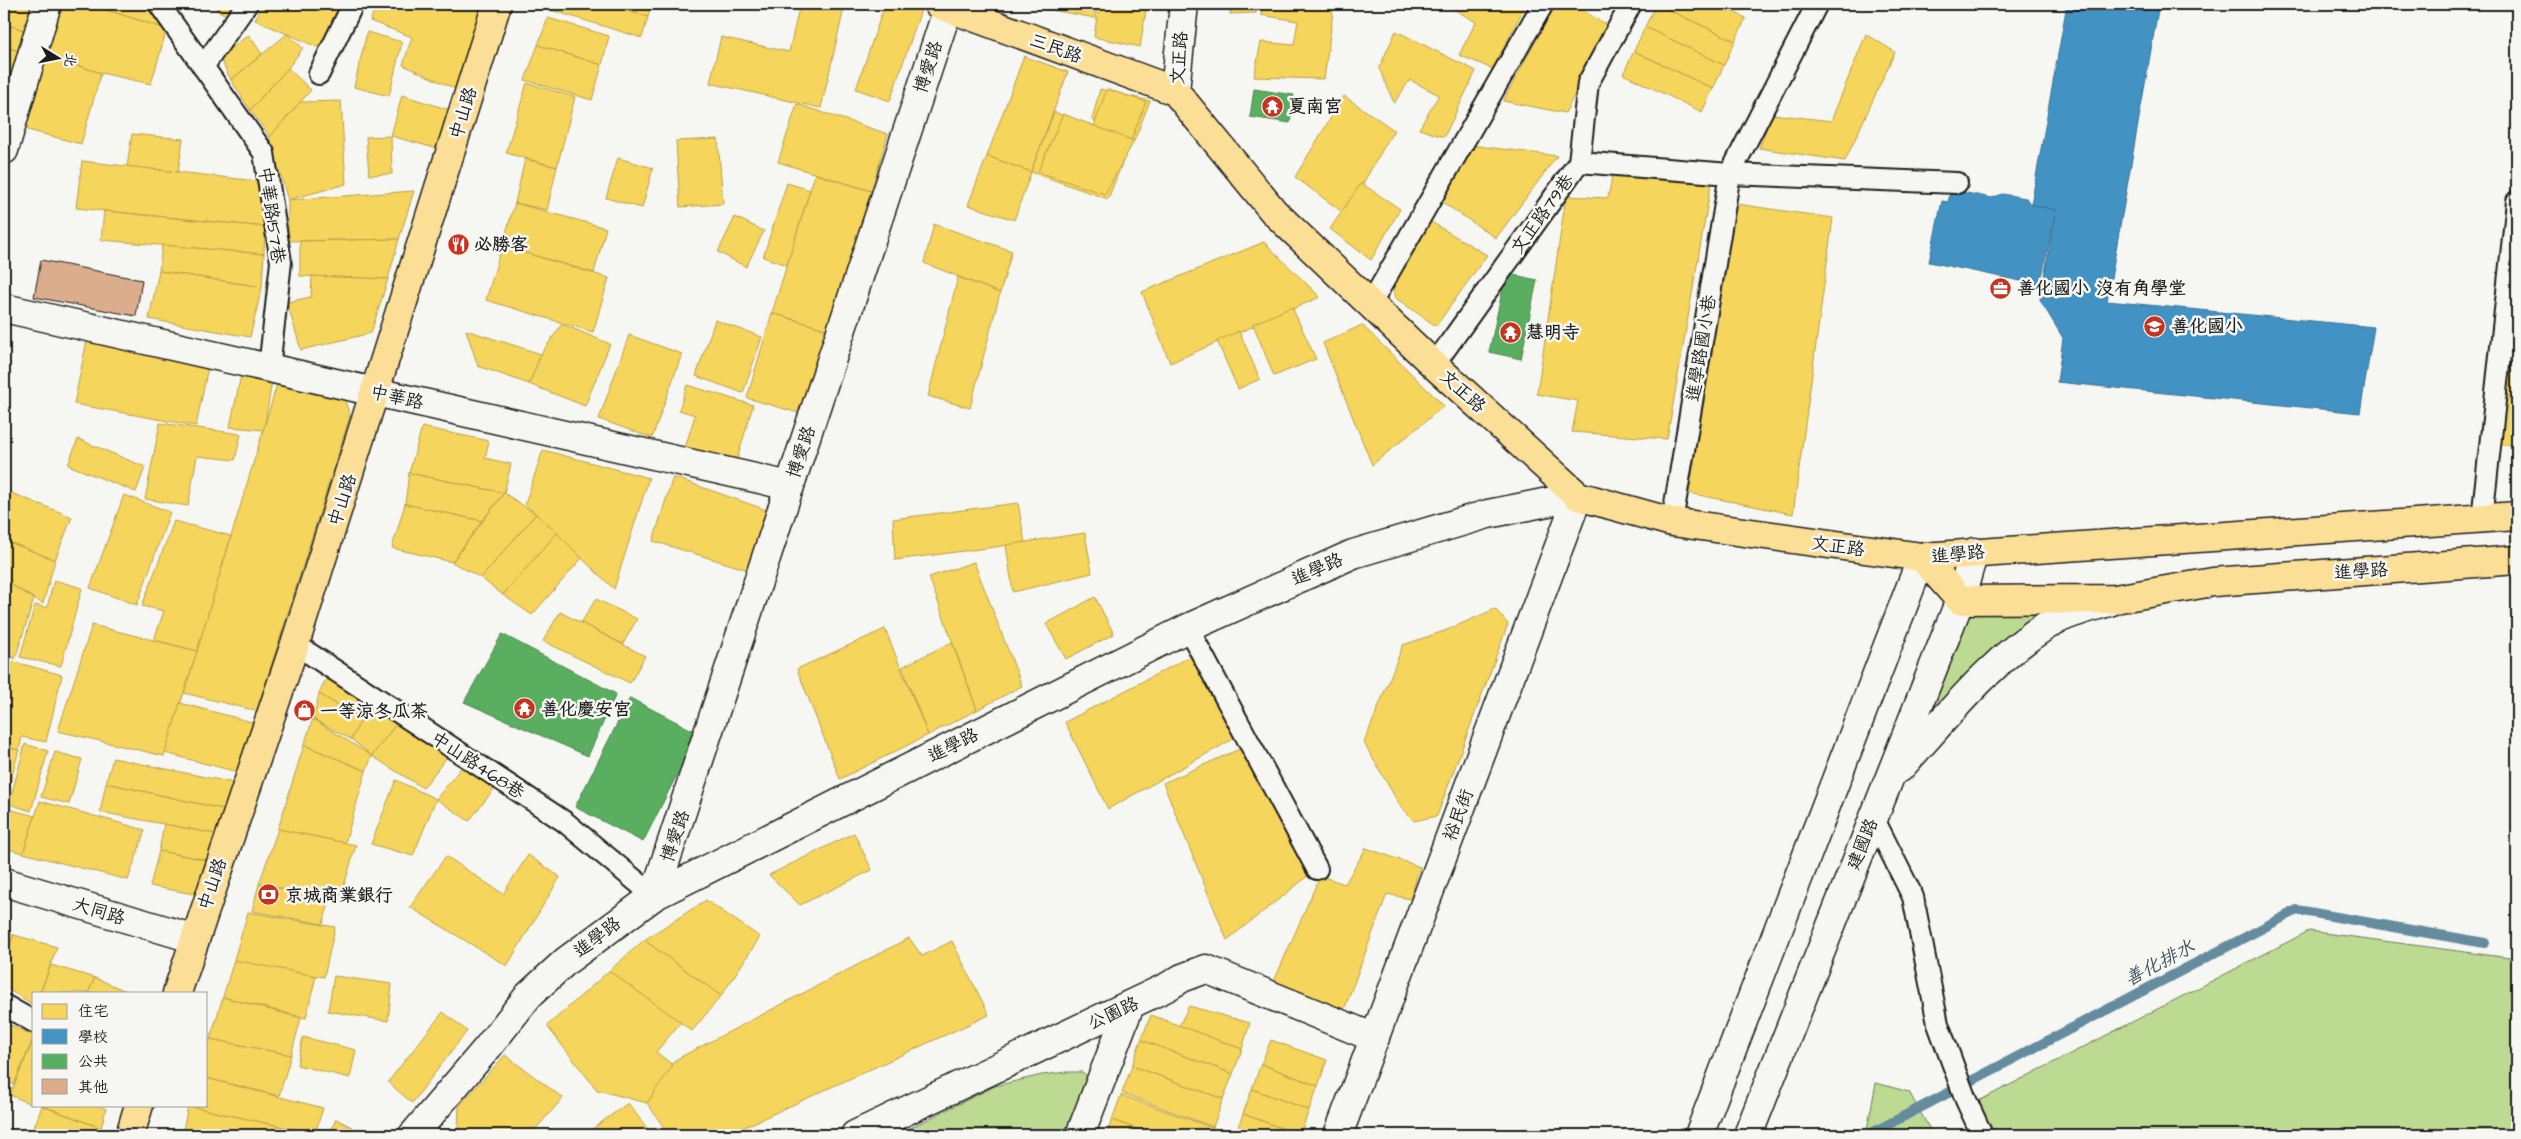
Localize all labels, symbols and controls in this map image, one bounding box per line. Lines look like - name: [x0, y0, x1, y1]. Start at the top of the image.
- street label: 三民路: [1026, 27, 1085, 69]
- street label: 文正路: [1165, 30, 1194, 86]
- north arrow: [32, 32, 82, 82]
- street label: 博愛路: [908, 38, 949, 97]
- text: 北: [59, 51, 81, 69]
- street label: 中山路: [444, 84, 483, 143]
- temple icon: 夏南宮: [1260, 94, 1284, 118]
- place label: 夏南宮: [1288, 94, 1342, 119]
- street label: 中華路157巷: [252, 165, 291, 265]
- street label: 文正路79巷: [1505, 169, 1580, 259]
- restaurant icon: 必勝客: [446, 232, 470, 256]
- place label: 必勝客: [474, 232, 528, 257]
- office icon: 善化國小 沒有角學堂: [1989, 276, 2013, 300]
- place label: 善化國小 沒有角學堂: [2017, 276, 2186, 301]
- street label: 進學路國小巷: [1681, 293, 1722, 403]
- school or university icon: 善化國小: [2143, 314, 2167, 338]
- place label: 善化國小: [2171, 314, 2243, 339]
- temple icon: 慧明寺: [1498, 320, 1522, 344]
- place label: 慧明寺: [1526, 320, 1580, 345]
- street label: 文正路: [1434, 364, 1491, 419]
- street label: 中華路: [368, 379, 426, 416]
- street label: 博愛路: [781, 423, 822, 482]
- street label: 中山路: [322, 471, 363, 530]
- street label: 文正路: [1809, 530, 1866, 563]
- street label: 進學路: [1930, 539, 1986, 570]
- street label: 進學路: [1287, 547, 1347, 592]
- street label: 進學路: [2333, 557, 2389, 586]
- temple icon: 善化慶安宮: [513, 697, 537, 721]
- place label: 善化慶安宮: [541, 697, 631, 722]
- shop icon: 一等涼冬瓜茶: [292, 699, 316, 723]
- place label: 一等涼冬瓜茶: [320, 699, 428, 724]
- street label: 進學路: [923, 722, 983, 769]
- street label: 中山路468巷: [426, 726, 529, 805]
- street label: 裕民街: [1437, 785, 1480, 845]
- street label: 博愛路: [655, 807, 696, 866]
- street label: 建國路: [1841, 814, 1884, 874]
- street label: 中山路: [192, 855, 233, 914]
- bank icon: 京城商業銀行: [257, 883, 281, 907]
- place label: 京城商業銀行: [285, 883, 393, 908]
- street label: 大同路: [69, 892, 128, 931]
- street label: 進學路: [568, 911, 626, 964]
- water label: 善化排水: [2120, 933, 2200, 993]
- street label: 公園路: [1083, 991, 1143, 1036]
- legend: [32, 992, 208, 1106]
- text: 住宅: [78, 1001, 108, 1022]
- text: 學校: [78, 1027, 108, 1048]
- text: 公共: [78, 1051, 108, 1072]
- text: 其他: [78, 1077, 108, 1098]

